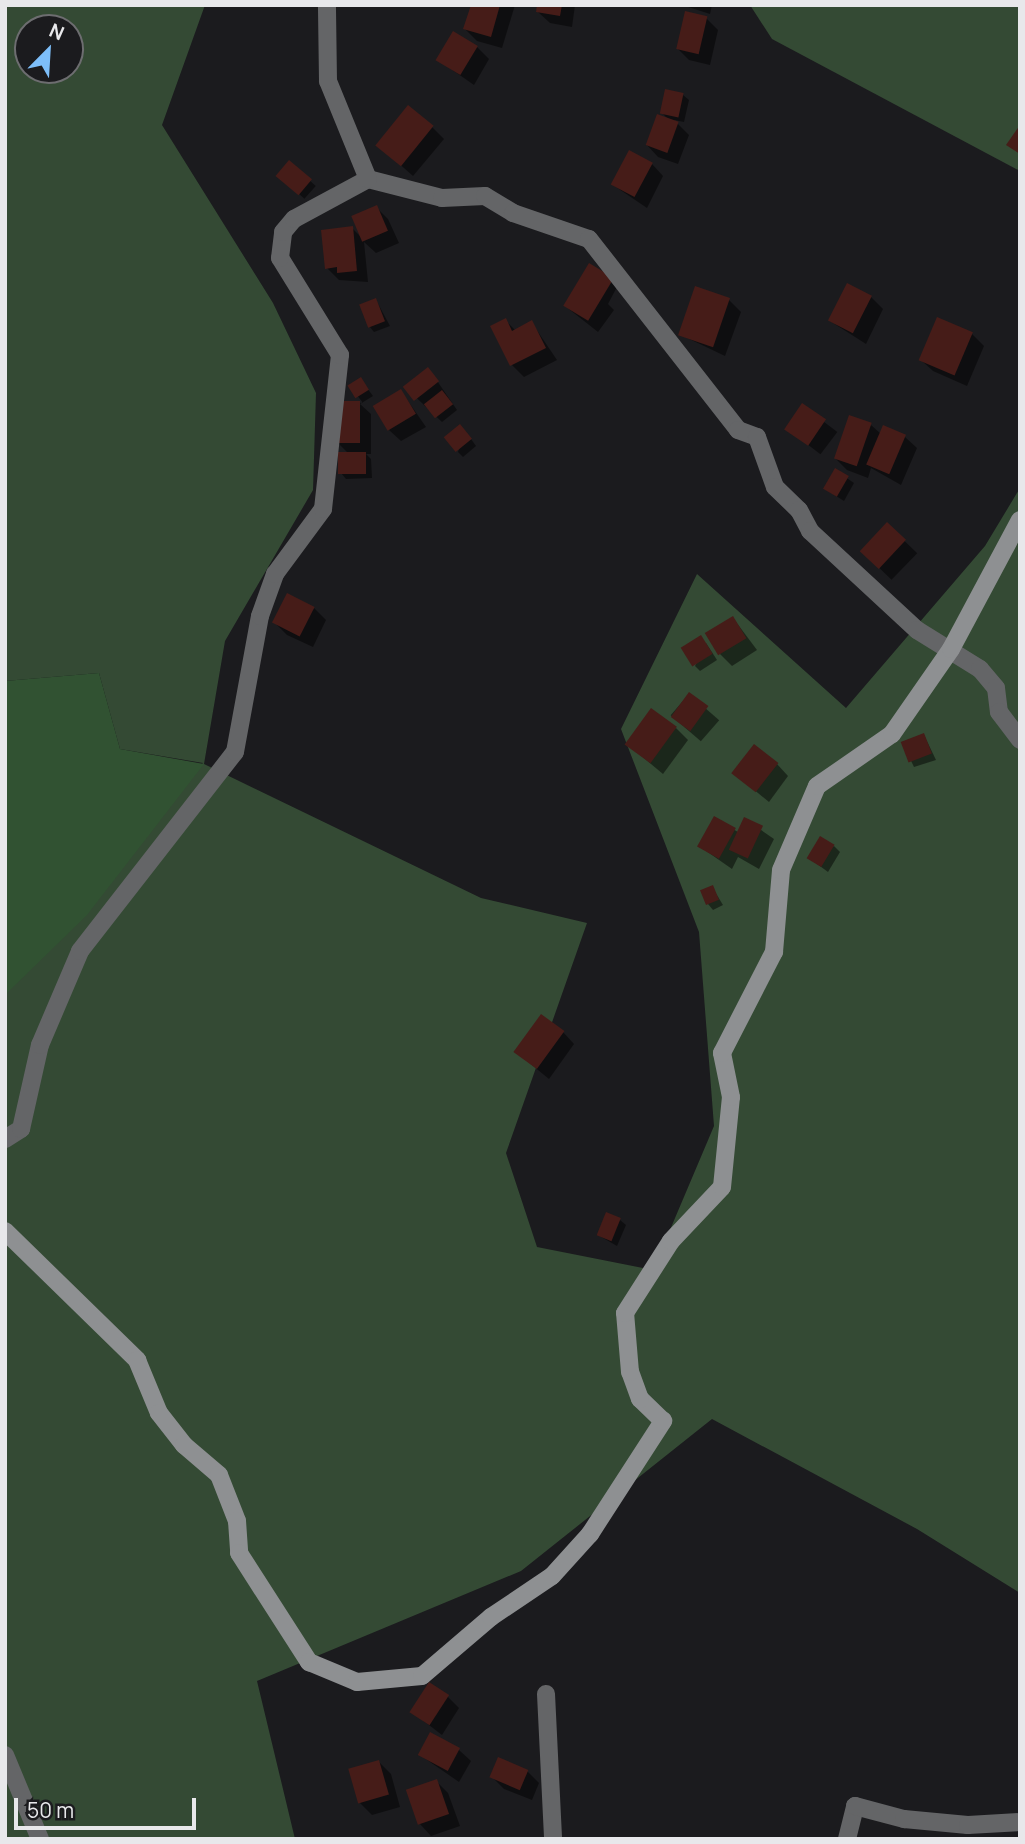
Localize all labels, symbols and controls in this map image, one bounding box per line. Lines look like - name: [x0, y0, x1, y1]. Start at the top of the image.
- north arrow: [14, 14, 84, 84]
- text: N: [45, 17, 68, 46]
- scale bar: [18, 1784, 200, 1828]
- text: 50 m: [27, 1796, 74, 1824]

